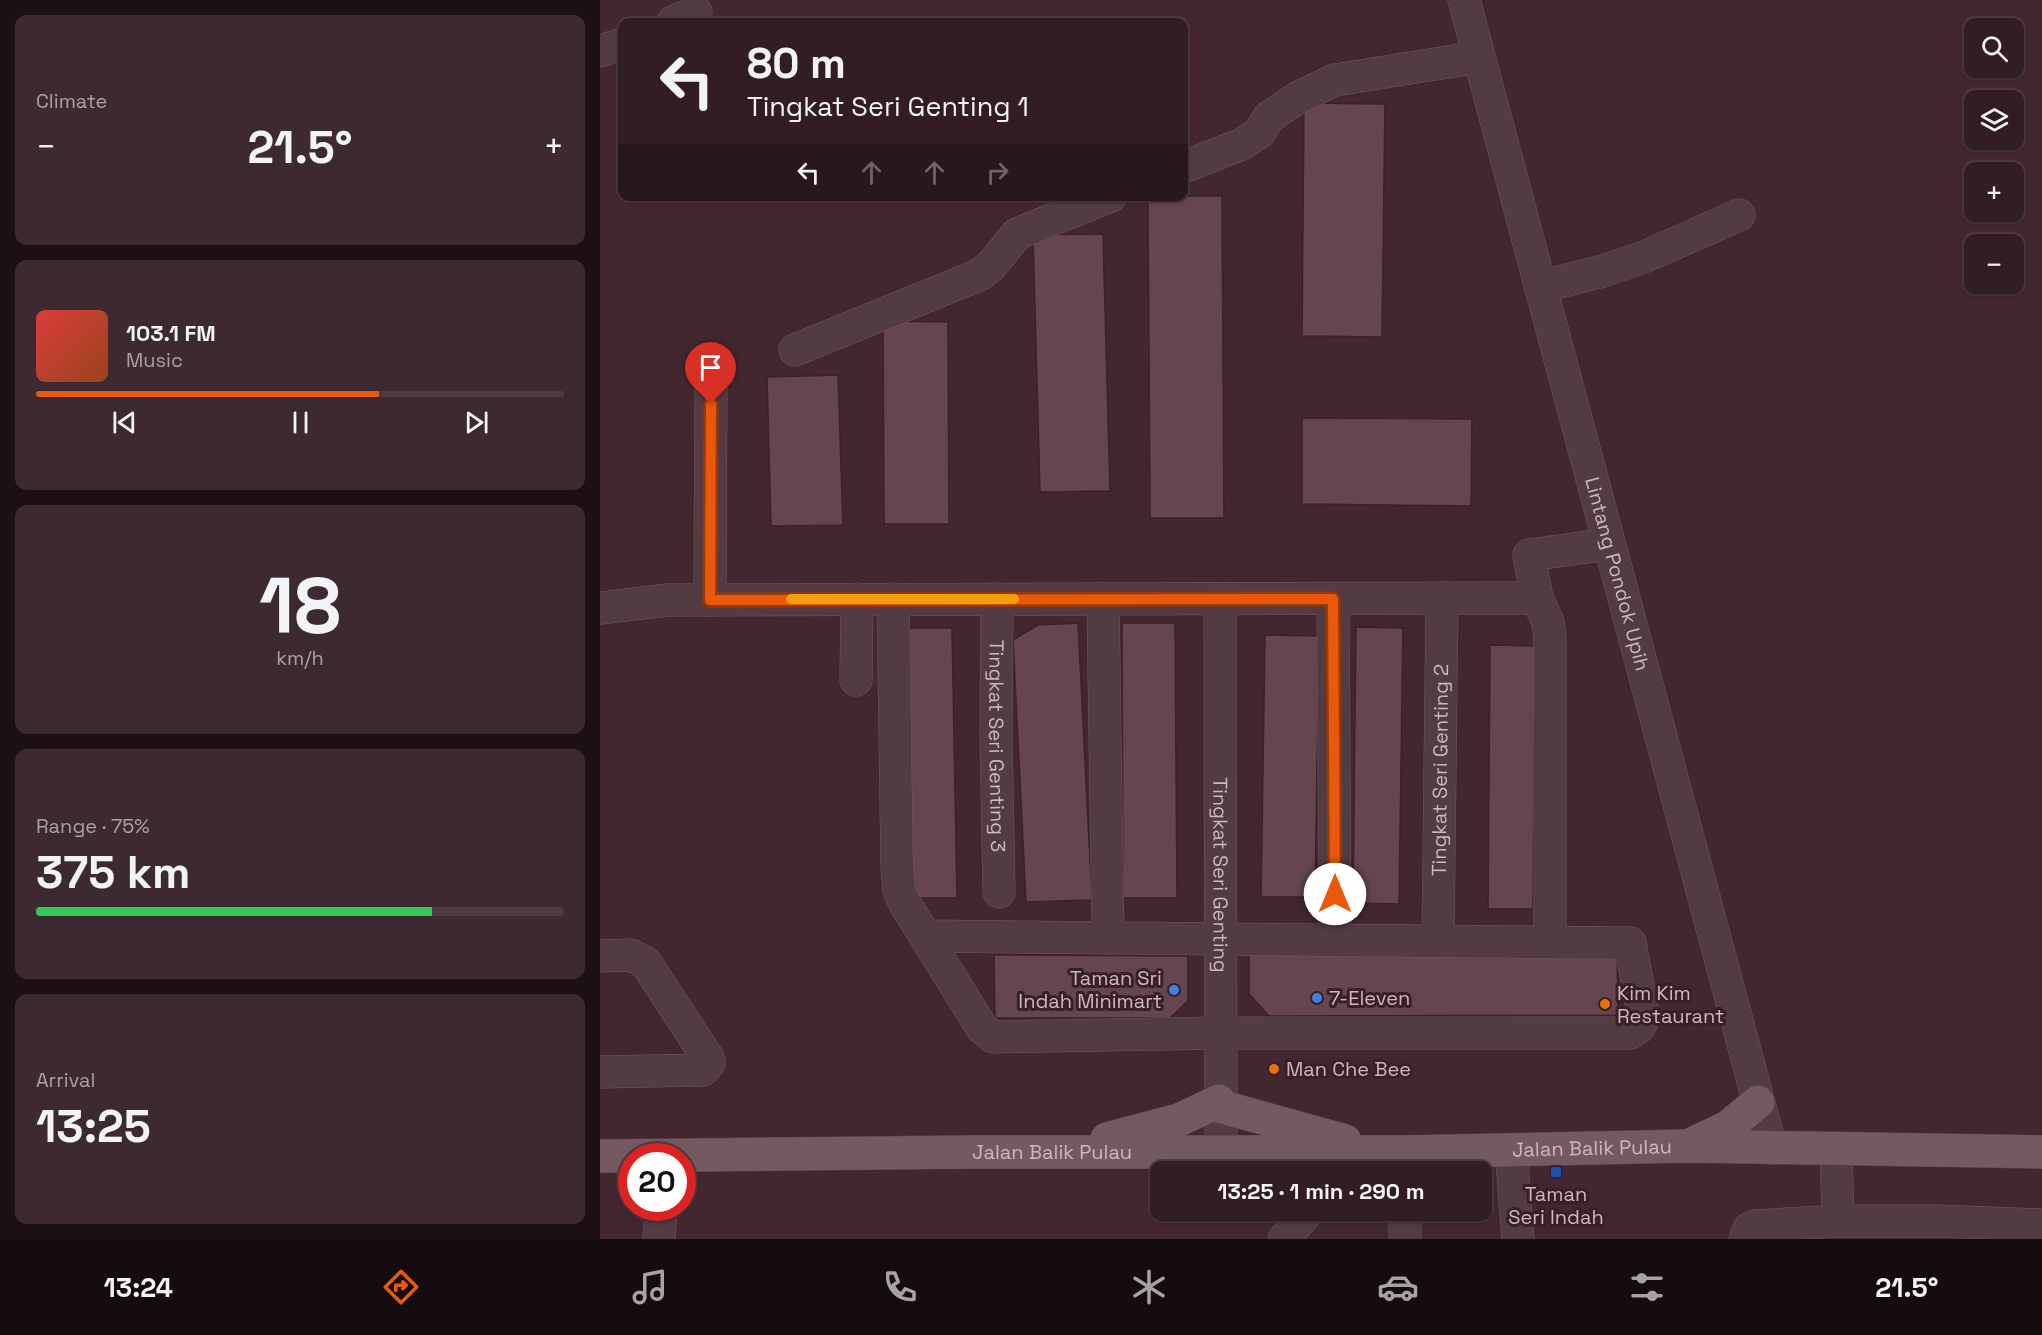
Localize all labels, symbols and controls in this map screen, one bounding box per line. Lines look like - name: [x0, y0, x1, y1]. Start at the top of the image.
- map controls: [1964, 18, 2024, 294]
- button: search: [1964, 18, 2024, 78]
- text: 80 m: [747, 37, 846, 90]
- icon: left: [648, 42, 726, 120]
- text: Climate: [36, 88, 107, 114]
- text: Tingkat Seri Genting 1: [747, 89, 1029, 124]
- button: layers: [1964, 90, 2024, 150]
- text: 21.5°: [247, 119, 353, 176]
- text: −: [36, 126, 56, 168]
- text: +: [544, 126, 564, 168]
- icon: left: [792, 156, 825, 189]
- icon: ahead: [855, 156, 888, 189]
- icon: ahead: [918, 156, 951, 189]
- icon: right: [981, 156, 1014, 189]
- button: +: [1964, 162, 2024, 222]
- button: −: [1964, 234, 2024, 294]
- text: 103.1 FM: [126, 319, 216, 347]
- pin: [685, 342, 736, 404]
- text: Music: [126, 347, 183, 373]
- icon: arrive: [694, 351, 727, 384]
- icon: previous: [108, 406, 141, 439]
- icon: pause: [284, 406, 317, 439]
- icon: next: [460, 406, 493, 439]
- street label: Lintang Pondok Upih: [1579, 474, 1656, 674]
- text: 18: [259, 556, 341, 656]
- street label: Tingkat Seri Genting 3: [983, 640, 1011, 852]
- text: km/h: [276, 645, 324, 671]
- street label: Tingkat Seri Genting 2: [1426, 664, 1454, 876]
- street label: Tingkat Seri Genting: [1207, 777, 1234, 973]
- text: Range · 75%: [36, 813, 150, 839]
- text: 375 km: [36, 844, 191, 901]
- position arrow: [1303, 862, 1367, 926]
- place label: Taman Sri Indah Minimart: [1018, 965, 1162, 1014]
- place label: Kim Kim Restaurant: [1617, 980, 1724, 1029]
- marker: Taman Sri Indah Minimart: [1167, 983, 1181, 997]
- place label: 7-Eleven: [1329, 985, 1410, 1011]
- marker: 7-Eleven: [1310, 991, 1324, 1005]
- marker: Kim Kim Restaurant: [1598, 997, 1612, 1011]
- place label: Man Che Bee: [1286, 1056, 1411, 1082]
- marker: Man Che Bee: [1267, 1062, 1281, 1076]
- text: Arrival: [36, 1067, 95, 1093]
- text: 13:25: [36, 1098, 151, 1155]
- street label: Jalan Balik Pulau: [1512, 1133, 1672, 1163]
- street label: Jalan Balik Pulau: [972, 1139, 1132, 1165]
- speed limit sign: 20: [618, 1143, 696, 1221]
- marker: Taman Seri Indah: [1549, 1165, 1563, 1179]
- text: 13:25 · 1 min · 290 m: [1217, 1177, 1425, 1205]
- place label: Taman Seri Indah: [1508, 1181, 1604, 1230]
- icon: directions: [380, 1266, 422, 1308]
- icon: music: [629, 1266, 671, 1308]
- icon: phone: [879, 1266, 921, 1308]
- icon: climate: [1128, 1266, 1170, 1308]
- icon: car: [1377, 1266, 1419, 1308]
- icon: filters: [1626, 1266, 1668, 1308]
- text: 13:24: [104, 1270, 173, 1305]
- text: 21.5°: [1875, 1270, 1938, 1305]

